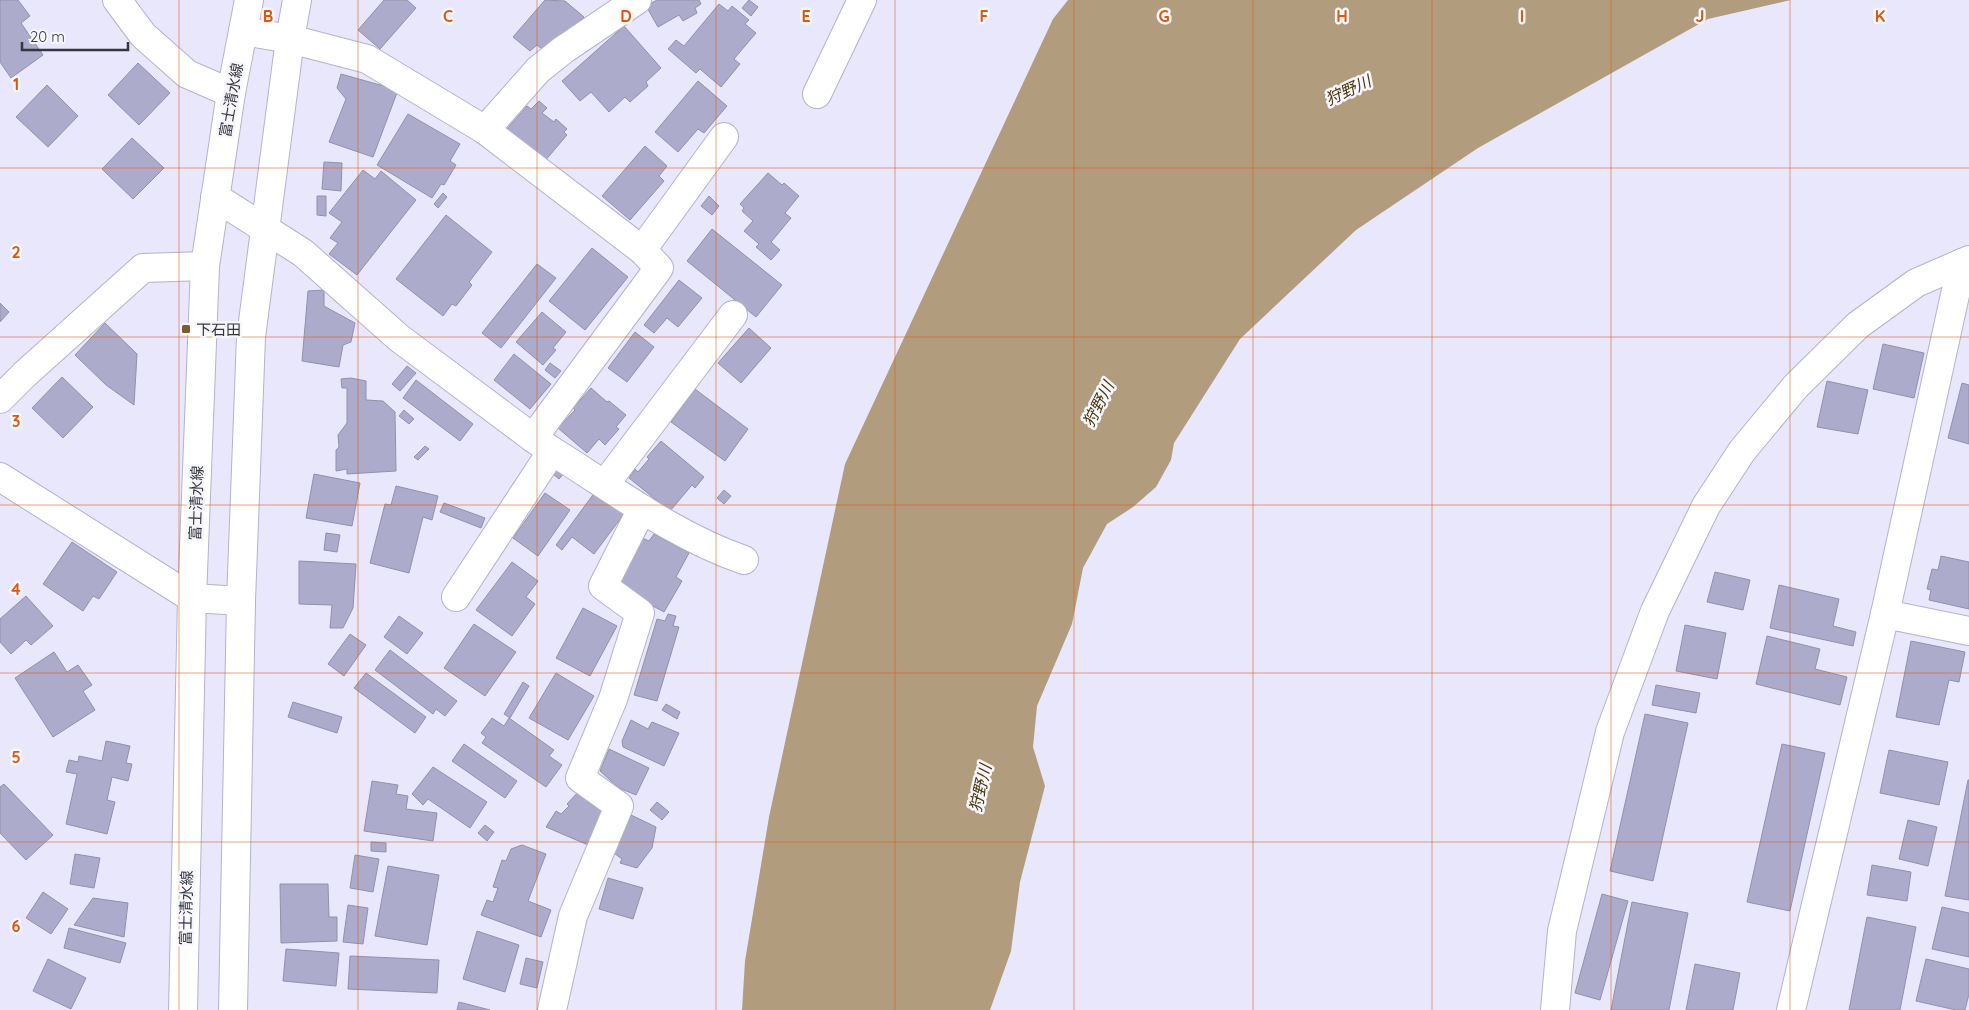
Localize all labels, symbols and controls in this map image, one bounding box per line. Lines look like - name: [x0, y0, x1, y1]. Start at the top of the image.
- text: B: [263, 6, 273, 26]
- text: C: [443, 6, 453, 26]
- text: D: [620, 6, 632, 26]
- text: E: [801, 6, 811, 26]
- text: F: [980, 6, 989, 26]
- text: G: [1158, 6, 1170, 26]
- text: H: [1336, 6, 1348, 26]
- text: I: [1520, 6, 1524, 26]
- text: J: [1696, 6, 1704, 26]
- text: K: [1875, 6, 1885, 26]
- scale bar: [22, 20, 129, 52]
- text: 20 m: [30, 27, 65, 46]
- street label: 富士清水線: [215, 61, 247, 139]
- water label: 狩野川: [1322, 70, 1376, 109]
- text: 1: [13, 74, 19, 94]
- text: 2: [11, 242, 21, 262]
- place label: 下石田: [196, 320, 241, 339]
- marker: 下石田: [180, 323, 192, 335]
- water label: 狩野川: [1078, 376, 1119, 430]
- text: 3: [12, 411, 20, 431]
- street label: 富士清水線: [185, 465, 207, 541]
- text: 4: [11, 579, 21, 599]
- text: 5: [11, 747, 21, 767]
- water label: 狩野川: [965, 760, 996, 814]
- street label: 富士清水線: [176, 870, 196, 946]
- text: 6: [12, 916, 21, 936]

